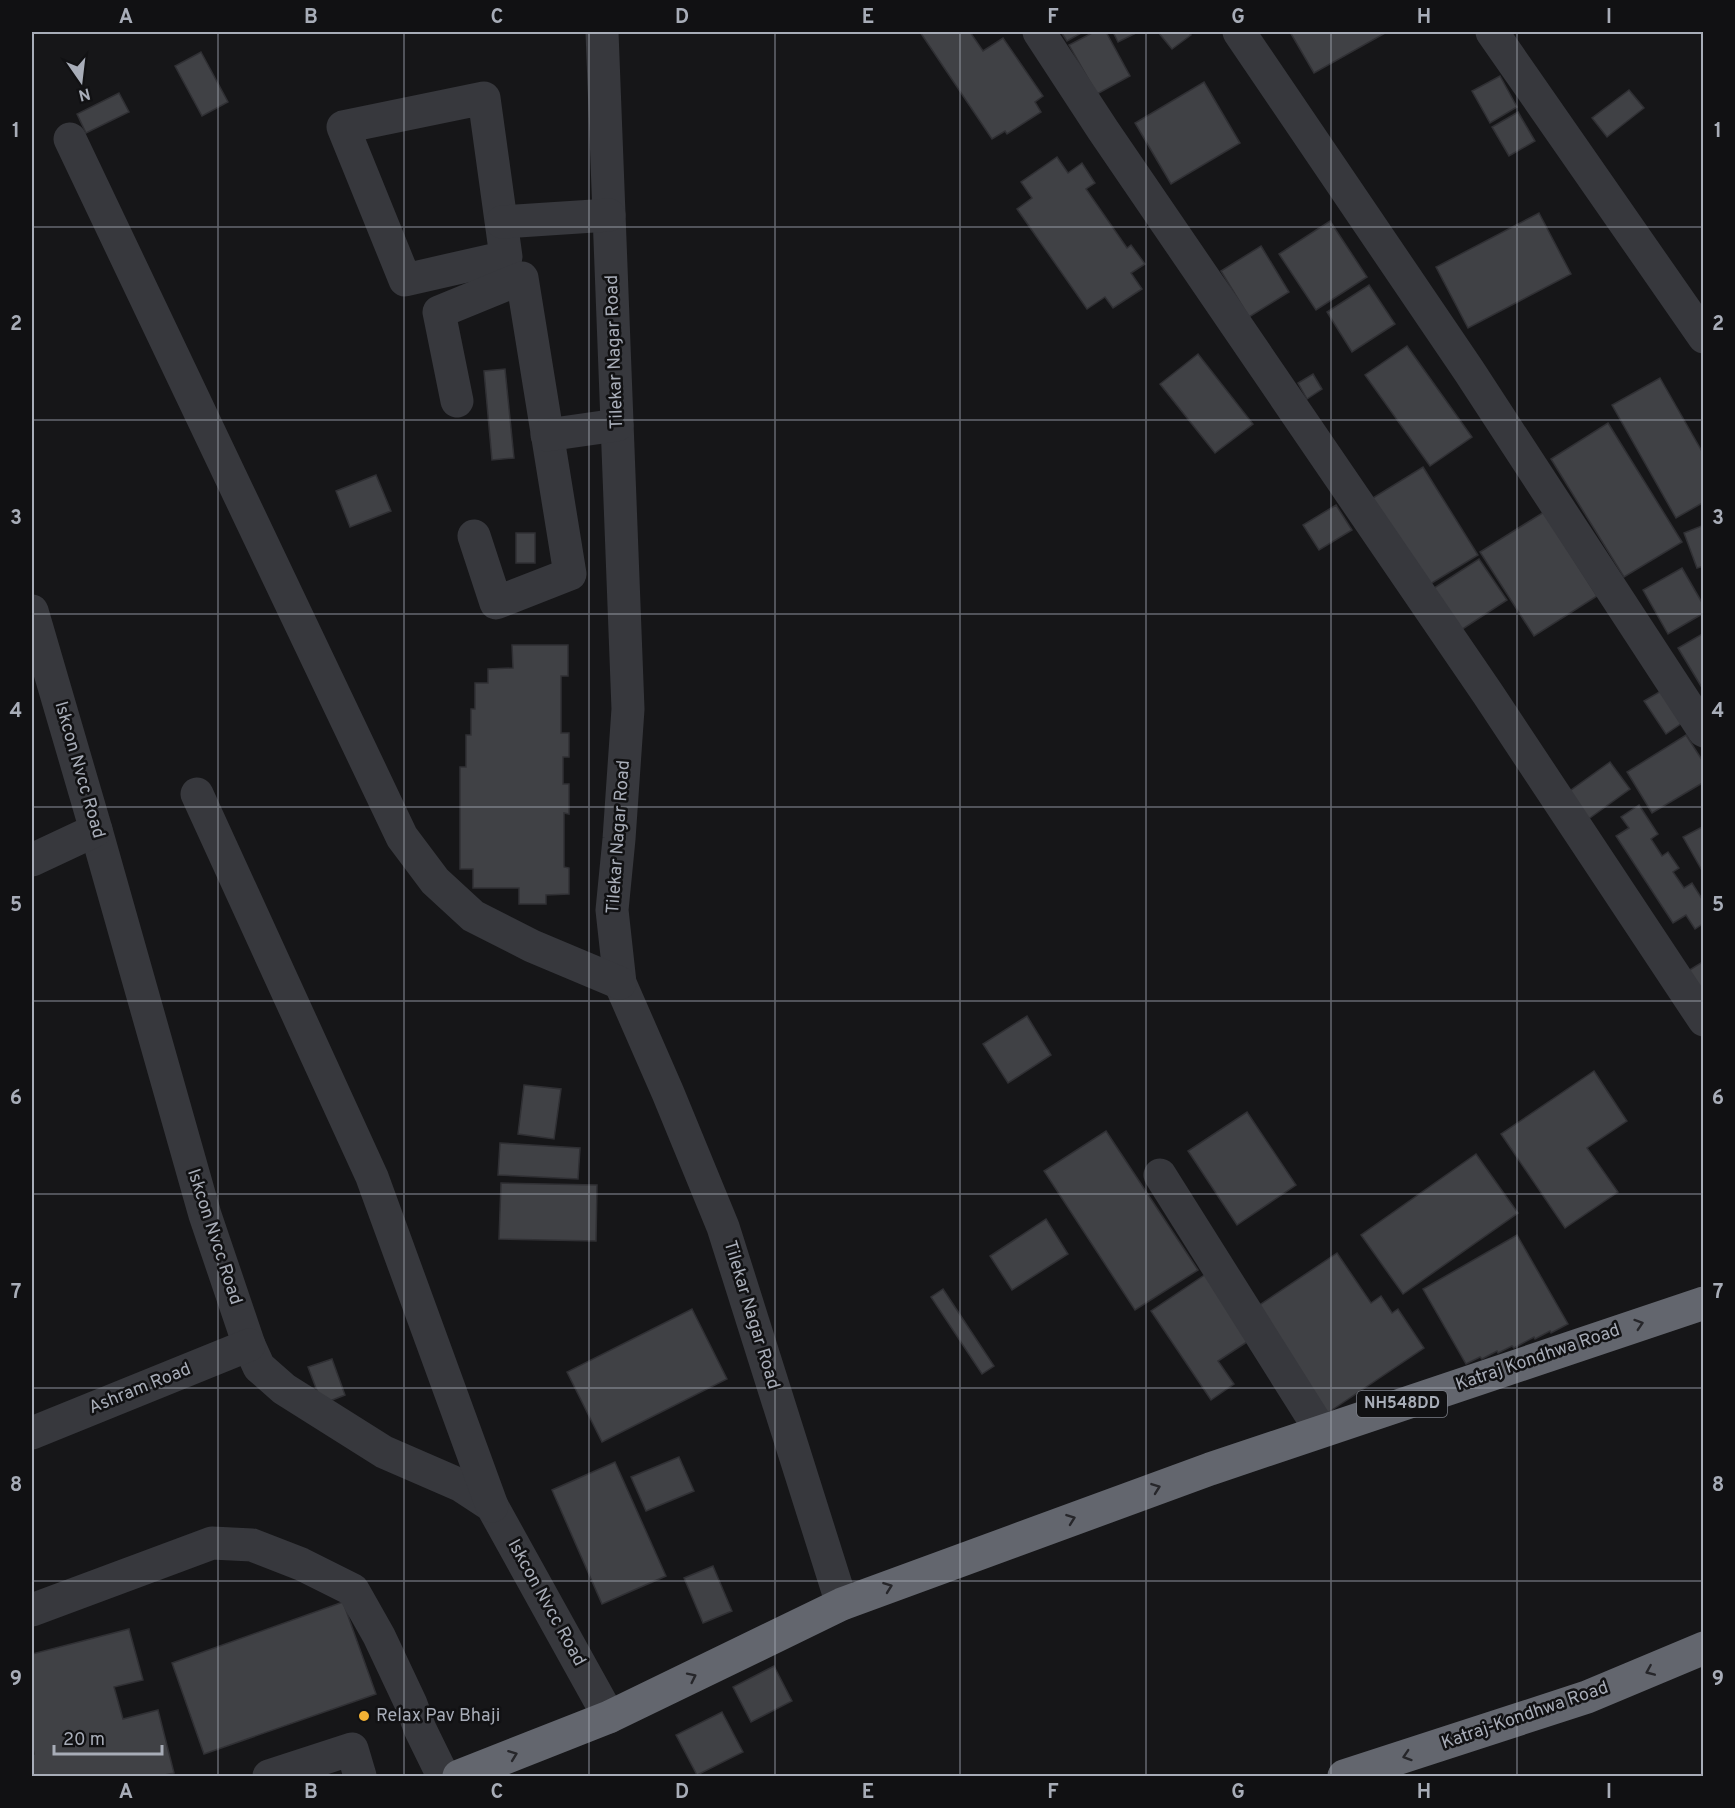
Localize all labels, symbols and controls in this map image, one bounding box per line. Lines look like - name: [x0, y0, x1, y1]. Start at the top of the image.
- text: A: [119, 5, 133, 31]
- text: B: [304, 5, 318, 31]
- text: C: [491, 5, 503, 31]
- text: D: [675, 5, 689, 31]
- text: E: [862, 5, 874, 31]
- text: F: [1047, 5, 1059, 31]
- text: G: [1231, 5, 1245, 31]
- text: H: [1417, 5, 1431, 31]
- text: I: [1606, 5, 1612, 31]
- north arrow: [51, 51, 111, 111]
- text: N: [76, 83, 92, 105]
- text: 1: [12, 119, 20, 145]
- text: 1: [1714, 119, 1722, 145]
- street label: Tilekar Nagar Road: [601, 274, 629, 430]
- text: 2: [10, 312, 22, 338]
- text: 2: [1712, 312, 1724, 338]
- text: 3: [10, 506, 22, 532]
- text: 3: [1712, 506, 1724, 532]
- text: 4: [10, 699, 22, 725]
- street label: Iskcon Nvcc Road: [48, 699, 110, 841]
- text: 4: [1712, 699, 1724, 725]
- street label: Tilekar Nagar Road: [602, 759, 636, 915]
- text: 5: [10, 893, 22, 919]
- text: 5: [1712, 893, 1724, 919]
- text: 6: [10, 1086, 22, 1112]
- text: 6: [1712, 1086, 1724, 1112]
- street label: Iskcon Nvcc Road: [181, 1166, 247, 1308]
- street label: Tilekar Nagar Road: [717, 1238, 785, 1392]
- text: 7: [11, 1280, 21, 1306]
- text: 7: [1713, 1280, 1723, 1306]
- street label: Katraj Kondhwa Road: [1453, 1319, 1623, 1397]
- one-way arrow: [1633, 1319, 1644, 1331]
- street label: Ashram Road: [85, 1358, 195, 1420]
- road number: NH548DD: [1357, 1391, 1447, 1417]
- text: 8: [10, 1473, 22, 1499]
- text: 8: [1712, 1473, 1724, 1499]
- one-way arrow: [1150, 1483, 1161, 1496]
- one-way arrow: [1065, 1514, 1076, 1526]
- street label: Iskcon Nvcc Road: [502, 1536, 590, 1670]
- one-way arrow: [882, 1582, 893, 1594]
- one-way arrow: [1645, 1663, 1656, 1675]
- text: 9: [10, 1667, 22, 1693]
- text: 9: [1712, 1667, 1724, 1693]
- one-way arrow: [685, 1673, 696, 1684]
- street label: Katraj-Kondhwa Road: [1439, 1677, 1611, 1755]
- place label: Relax Pav Bhaji: [376, 1705, 500, 1728]
- marker: Relax Pav Bhaji: [357, 1709, 371, 1723]
- scale bar: [54, 1718, 162, 1756]
- text: 20 m: [63, 1729, 105, 1752]
- one-way arrow: [1402, 1749, 1412, 1761]
- one-way arrow: [507, 1750, 518, 1762]
- text: A: [119, 1780, 133, 1806]
- text: B: [304, 1780, 318, 1806]
- text: C: [491, 1780, 503, 1806]
- text: D: [675, 1780, 689, 1806]
- text: E: [862, 1780, 874, 1806]
- text: F: [1047, 1780, 1059, 1806]
- text: G: [1231, 1780, 1245, 1806]
- text: H: [1417, 1780, 1431, 1806]
- text: I: [1606, 1780, 1612, 1806]

